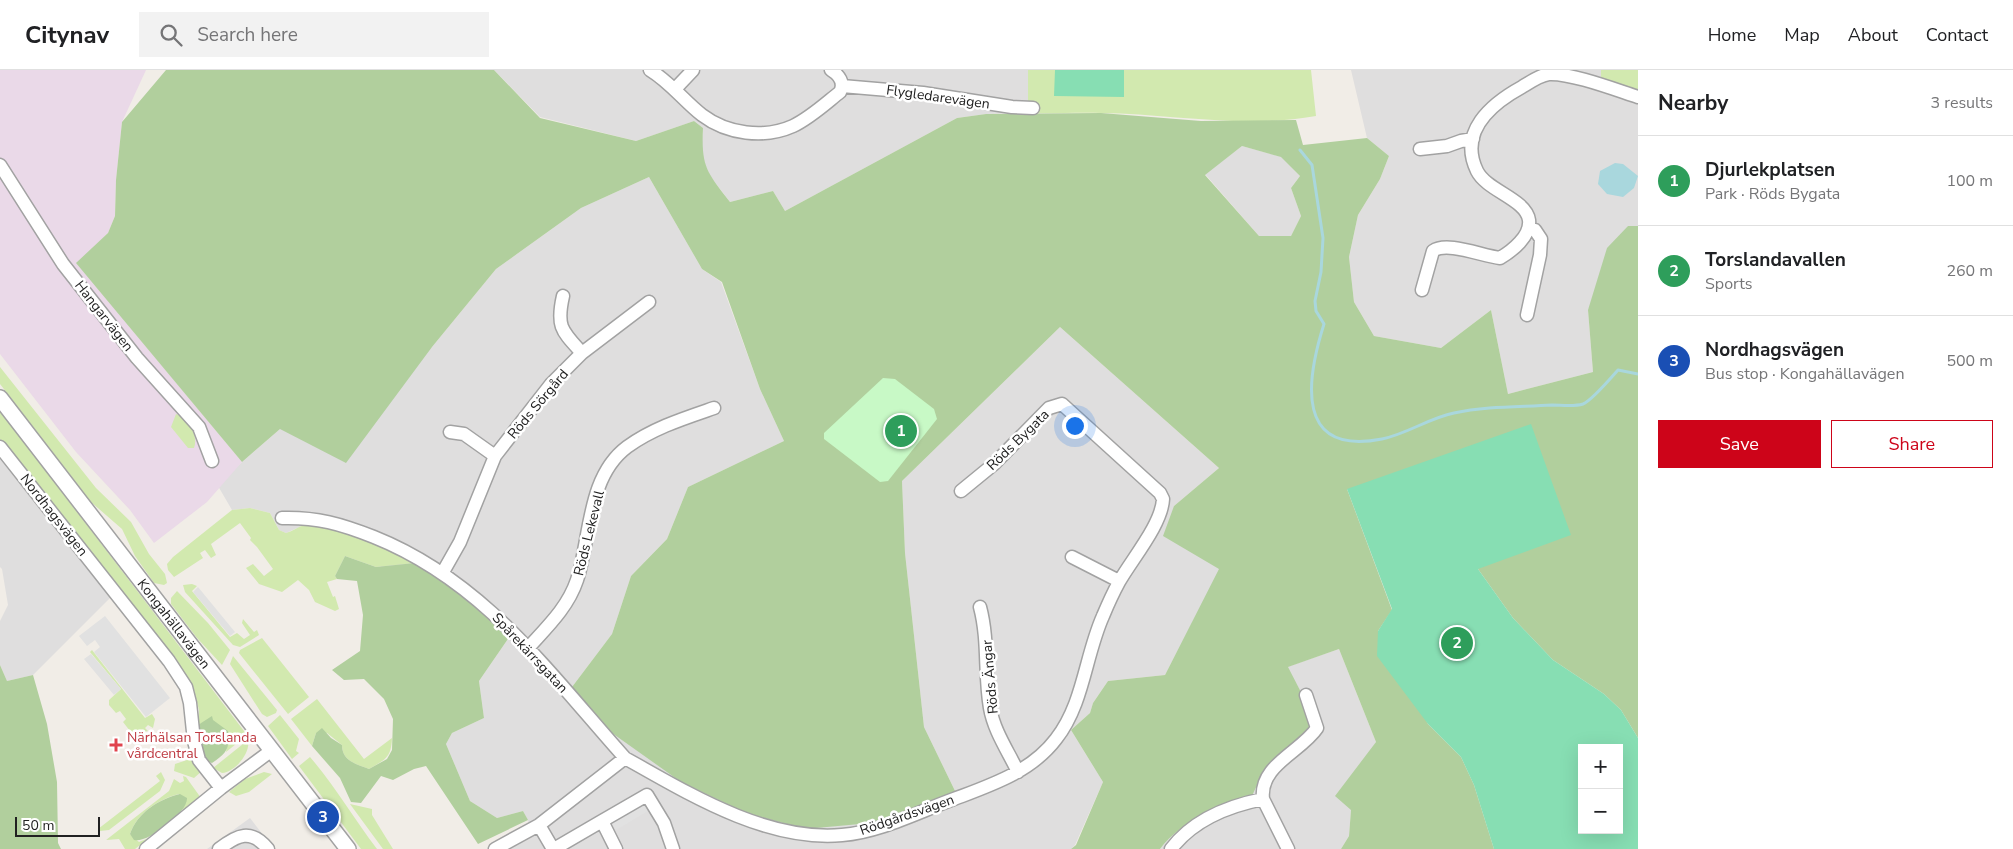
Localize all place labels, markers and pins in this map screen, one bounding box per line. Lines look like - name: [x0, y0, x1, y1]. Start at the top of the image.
- pin: 1: [885, 412, 917, 450]
- pin: 2: [1441, 624, 1473, 662]
- place label: Närhälsan Torslanda vårdcentral: [127, 728, 257, 763]
- marker: Närhälsan Torslanda vårdcentral: [109, 738, 123, 752]
- pin: 3: [307, 798, 339, 836]

